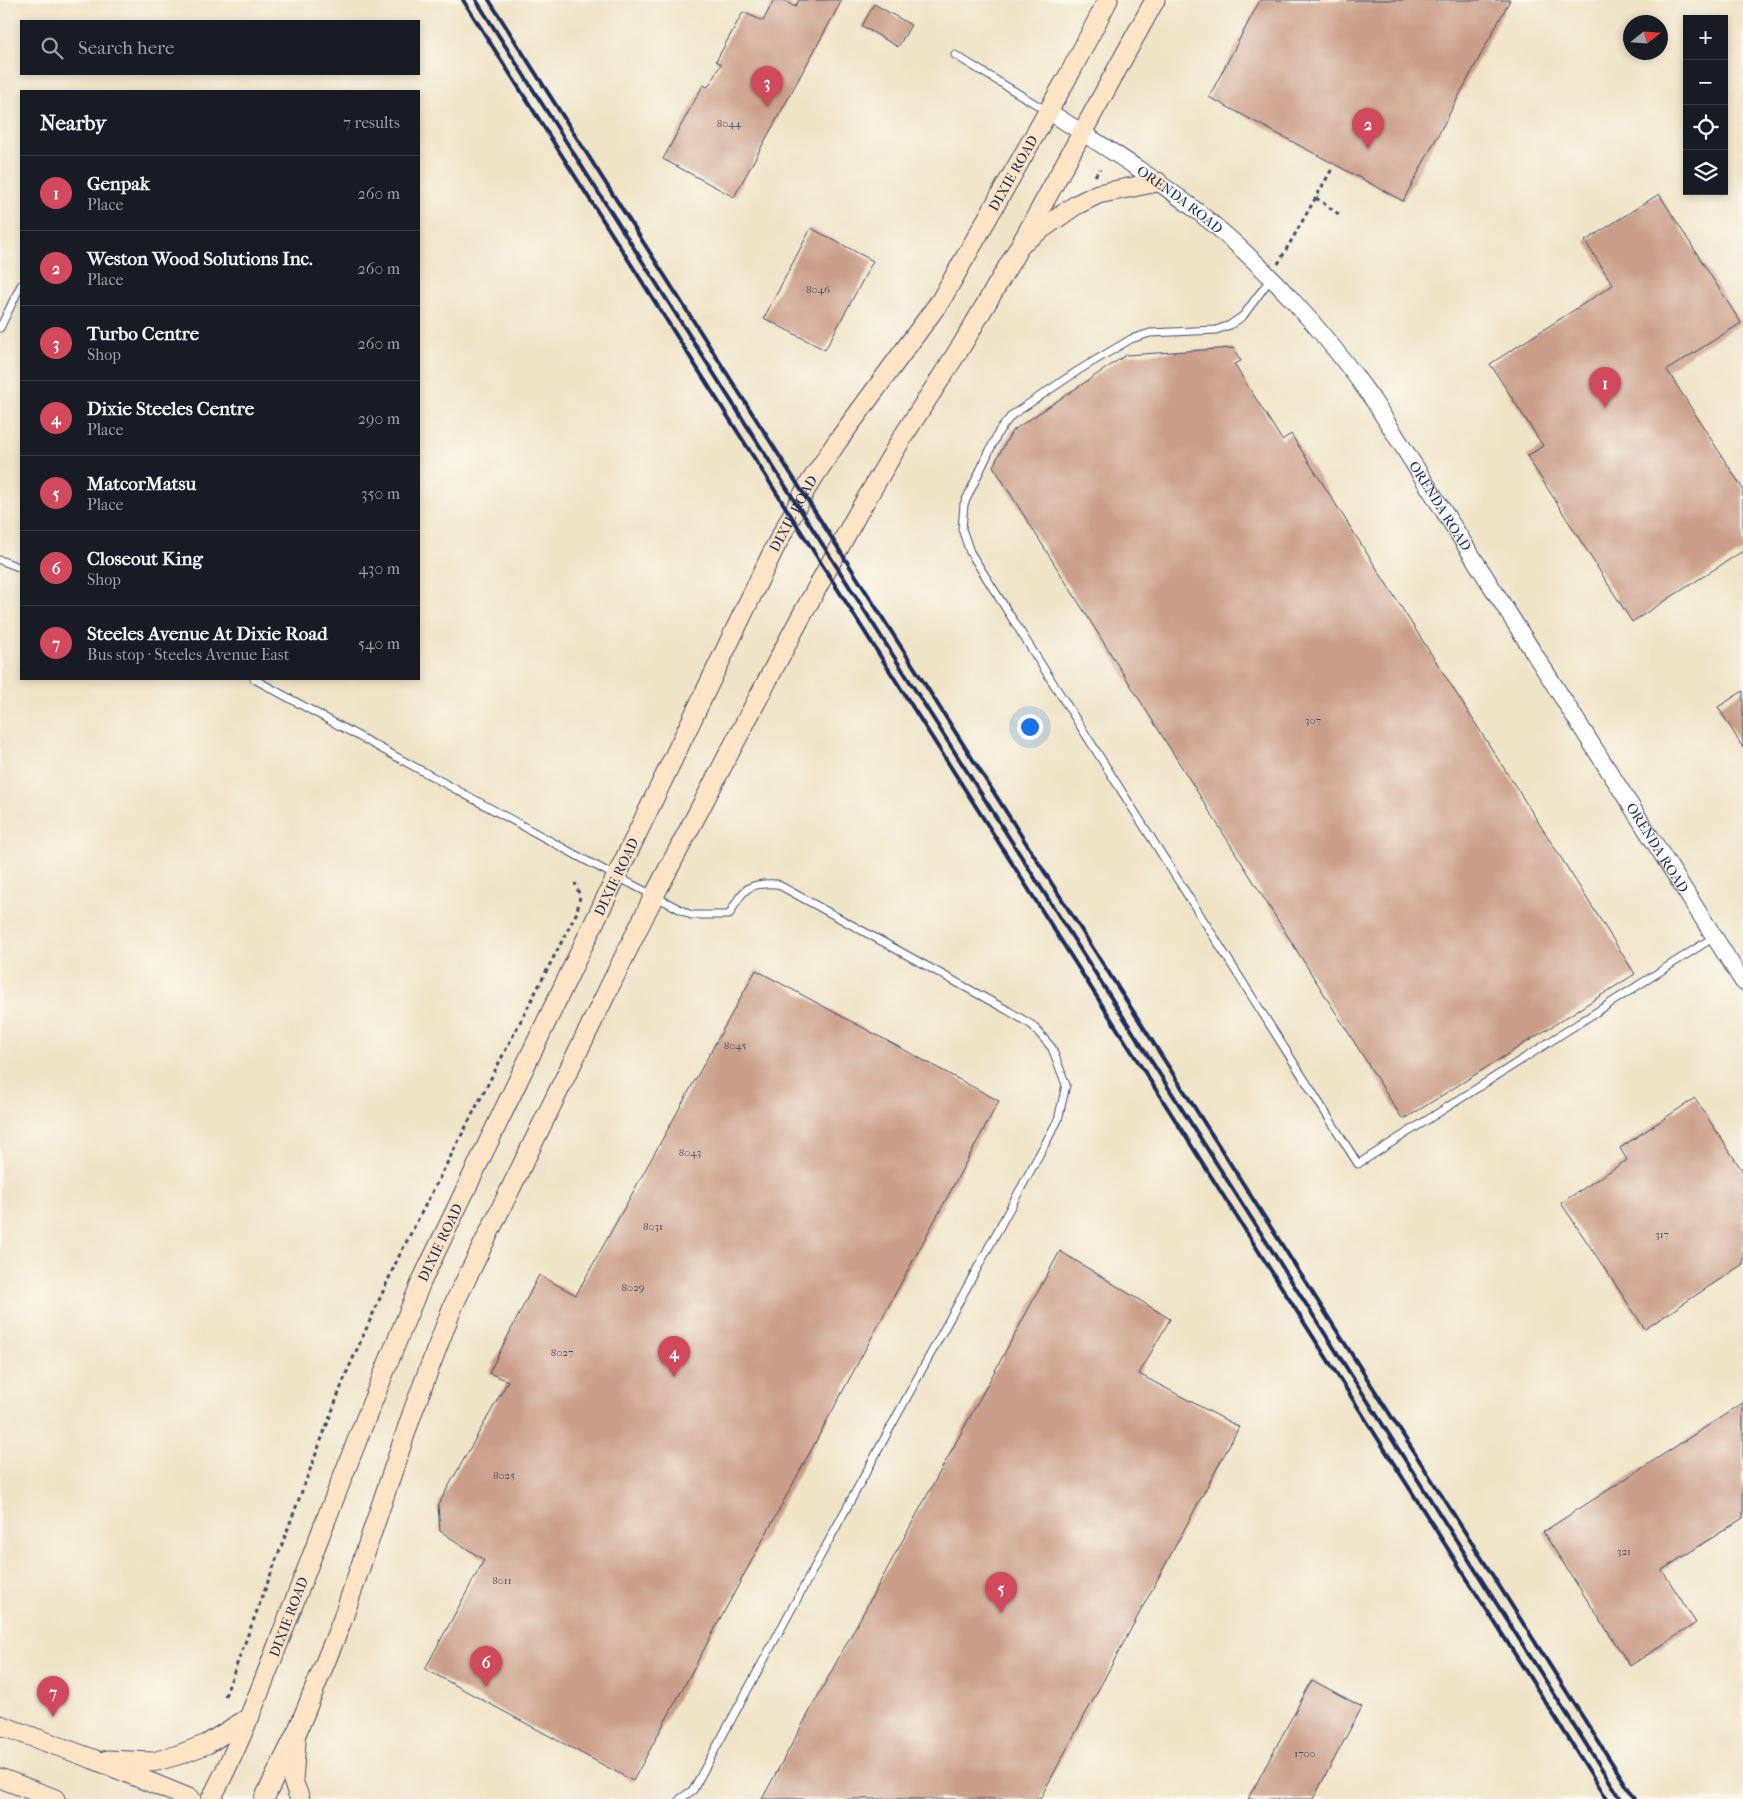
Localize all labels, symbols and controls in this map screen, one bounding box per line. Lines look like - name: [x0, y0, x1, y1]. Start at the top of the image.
- north arrow: [1623, 15, 1668, 60]
- map controls: [1683, 15, 1728, 195]
- button: +: [1683, 15, 1728, 60]
- search box: [20, 20, 420, 75]
- icon: search: [38, 34, 66, 62]
- text: Search here: [78, 37, 174, 59]
- button: −: [1683, 60, 1728, 105]
- pin: 3: [751, 66, 783, 107]
- button: locate: [1683, 105, 1728, 150]
- pin: 2: [1352, 108, 1384, 149]
- text: Nearby: [40, 111, 106, 135]
- text: 7 results: [343, 113, 400, 132]
- house number: 8044: [717, 117, 742, 130]
- street label: DIXIE ROAD: [985, 132, 1041, 214]
- button: layers: [1683, 150, 1728, 195]
- street label: ORENDA ROAD: [1134, 162, 1227, 237]
- text: Genpak: [87, 173, 150, 195]
- text: 1: [53, 184, 59, 203]
- text: 260 m: [358, 184, 400, 203]
- text: Place: [87, 195, 123, 214]
- text: Weston Wood Solutions Inc.: [87, 248, 313, 270]
- text: 2: [52, 259, 60, 278]
- text: 260 m: [358, 259, 400, 278]
- text: Place: [87, 270, 123, 289]
- house number: 8046: [806, 283, 830, 296]
- text: Turbo Centre: [87, 323, 199, 345]
- text: 3: [53, 334, 59, 353]
- text: 260 m: [358, 334, 400, 353]
- text: Shop: [87, 345, 121, 364]
- pin: 1: [1589, 367, 1621, 408]
- text: Dixie Steeles Centre: [87, 398, 254, 420]
- text: 4: [51, 409, 61, 428]
- text: 290 m: [358, 409, 400, 428]
- text: Place: [87, 420, 123, 439]
- street label: ORENDA ROAD: [1405, 458, 1475, 554]
- street label: DIXIE ROAD: [766, 472, 821, 555]
- text: MatcorMatsu: [87, 473, 196, 495]
- text: 5: [53, 484, 59, 503]
- text: 350 m: [361, 484, 400, 503]
- text: Place: [87, 495, 123, 514]
- text: Closeout King: [87, 548, 203, 570]
- text: 6: [52, 559, 60, 578]
- text: 430 m: [358, 559, 400, 578]
- text: Shop: [87, 570, 121, 589]
- text: Steeles Avenue At Dixie Road: [87, 623, 328, 645]
- text: 7: [52, 634, 60, 653]
- text: 540 m: [358, 634, 400, 653]
- text: Bus stop · Steeles Avenue East: [87, 645, 289, 664]
- your location: [1017, 714, 1043, 740]
- house number: 307: [1305, 714, 1321, 727]
- street label: ORENDA ROAD: [1623, 800, 1693, 896]
- street label: DIXIE ROAD: [590, 835, 642, 918]
- house number: 8045: [724, 1039, 746, 1052]
- house number: 8043: [679, 1146, 701, 1159]
- street label: DIXIE ROAD: [414, 1201, 466, 1284]
- house number: 8031: [643, 1220, 663, 1233]
- house number: 317: [1655, 1228, 1669, 1241]
- house number: 8029: [621, 1281, 645, 1294]
- pin: 4: [658, 1336, 690, 1377]
- house number: 8027: [551, 1346, 573, 1359]
- house number: 8025: [493, 1469, 515, 1482]
- house number: 321: [1617, 1545, 1631, 1558]
- pin: 5: [985, 1572, 1017, 1613]
- street label: DIXIE ROAD: [265, 1574, 312, 1659]
- house number: 8011: [492, 1574, 512, 1587]
- pin: 6: [470, 1646, 502, 1687]
- pin: 7: [37, 1676, 69, 1717]
- house number: 1700: [1294, 1747, 1316, 1760]

